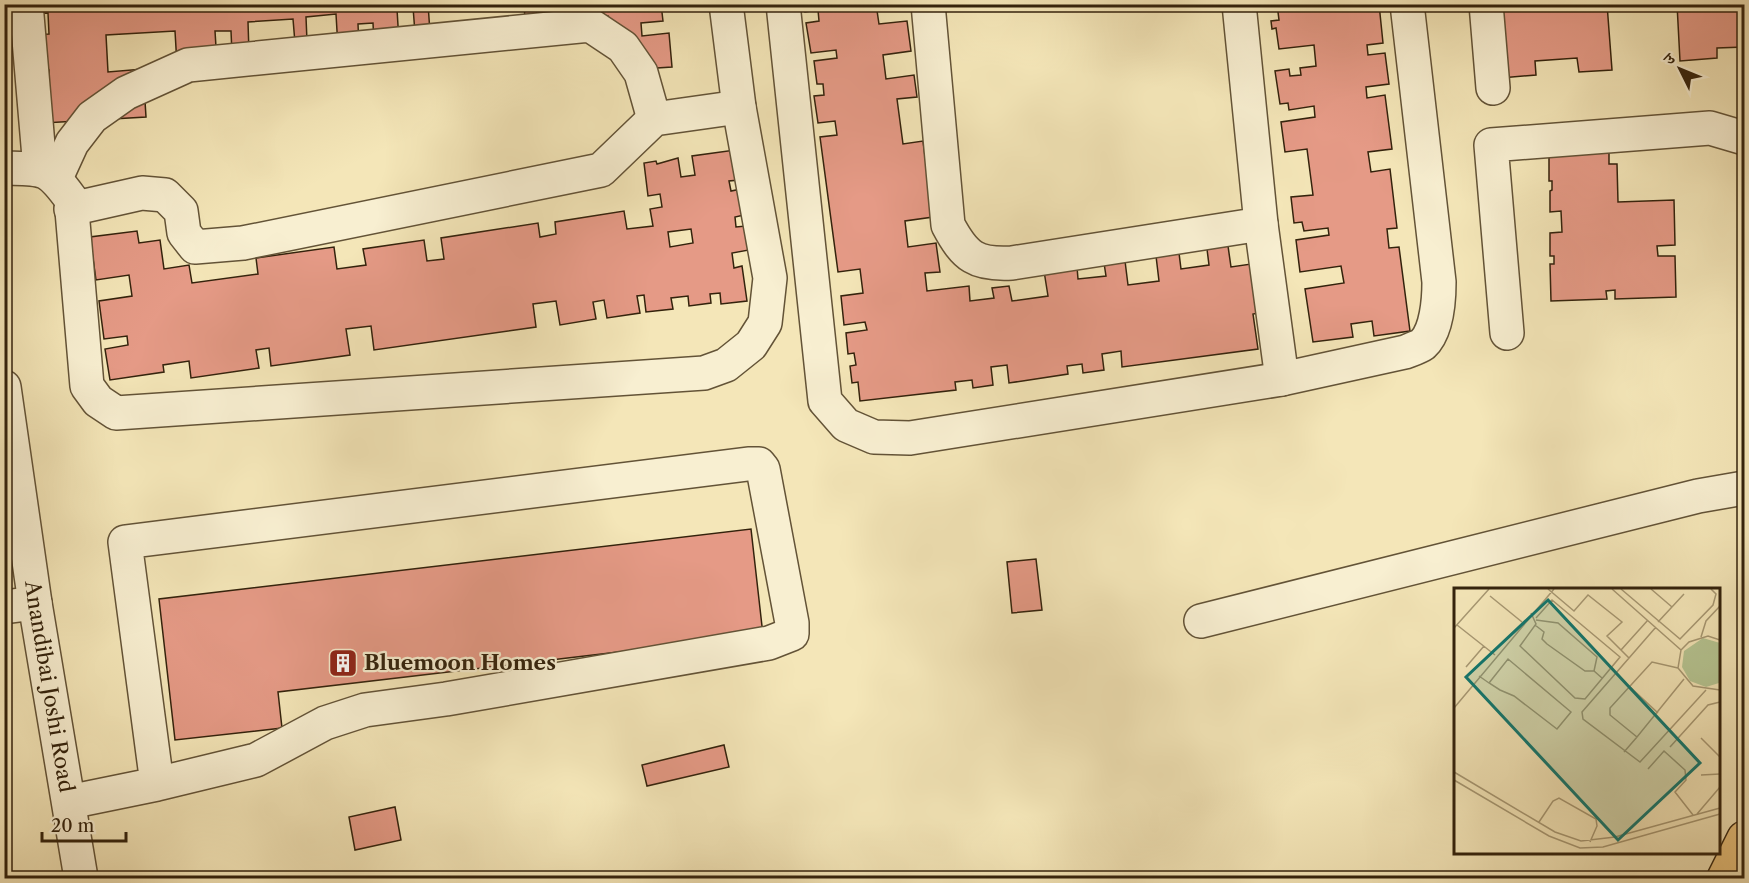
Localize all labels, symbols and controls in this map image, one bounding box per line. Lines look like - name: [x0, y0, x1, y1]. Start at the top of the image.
- north arrow: [1650, 39, 1710, 99]
- text: उ: [1658, 48, 1680, 69]
- street label: Anandibai Joshi Road: [20, 578, 80, 794]
- inset map: [1454, 588, 1719, 853]
- building icon: Bluemoon Homes: [327, 647, 359, 679]
- place label: Bluemoon Homes: [364, 650, 556, 675]
- scale bar: [42, 805, 126, 843]
- text: 20 m: [51, 815, 95, 837]

